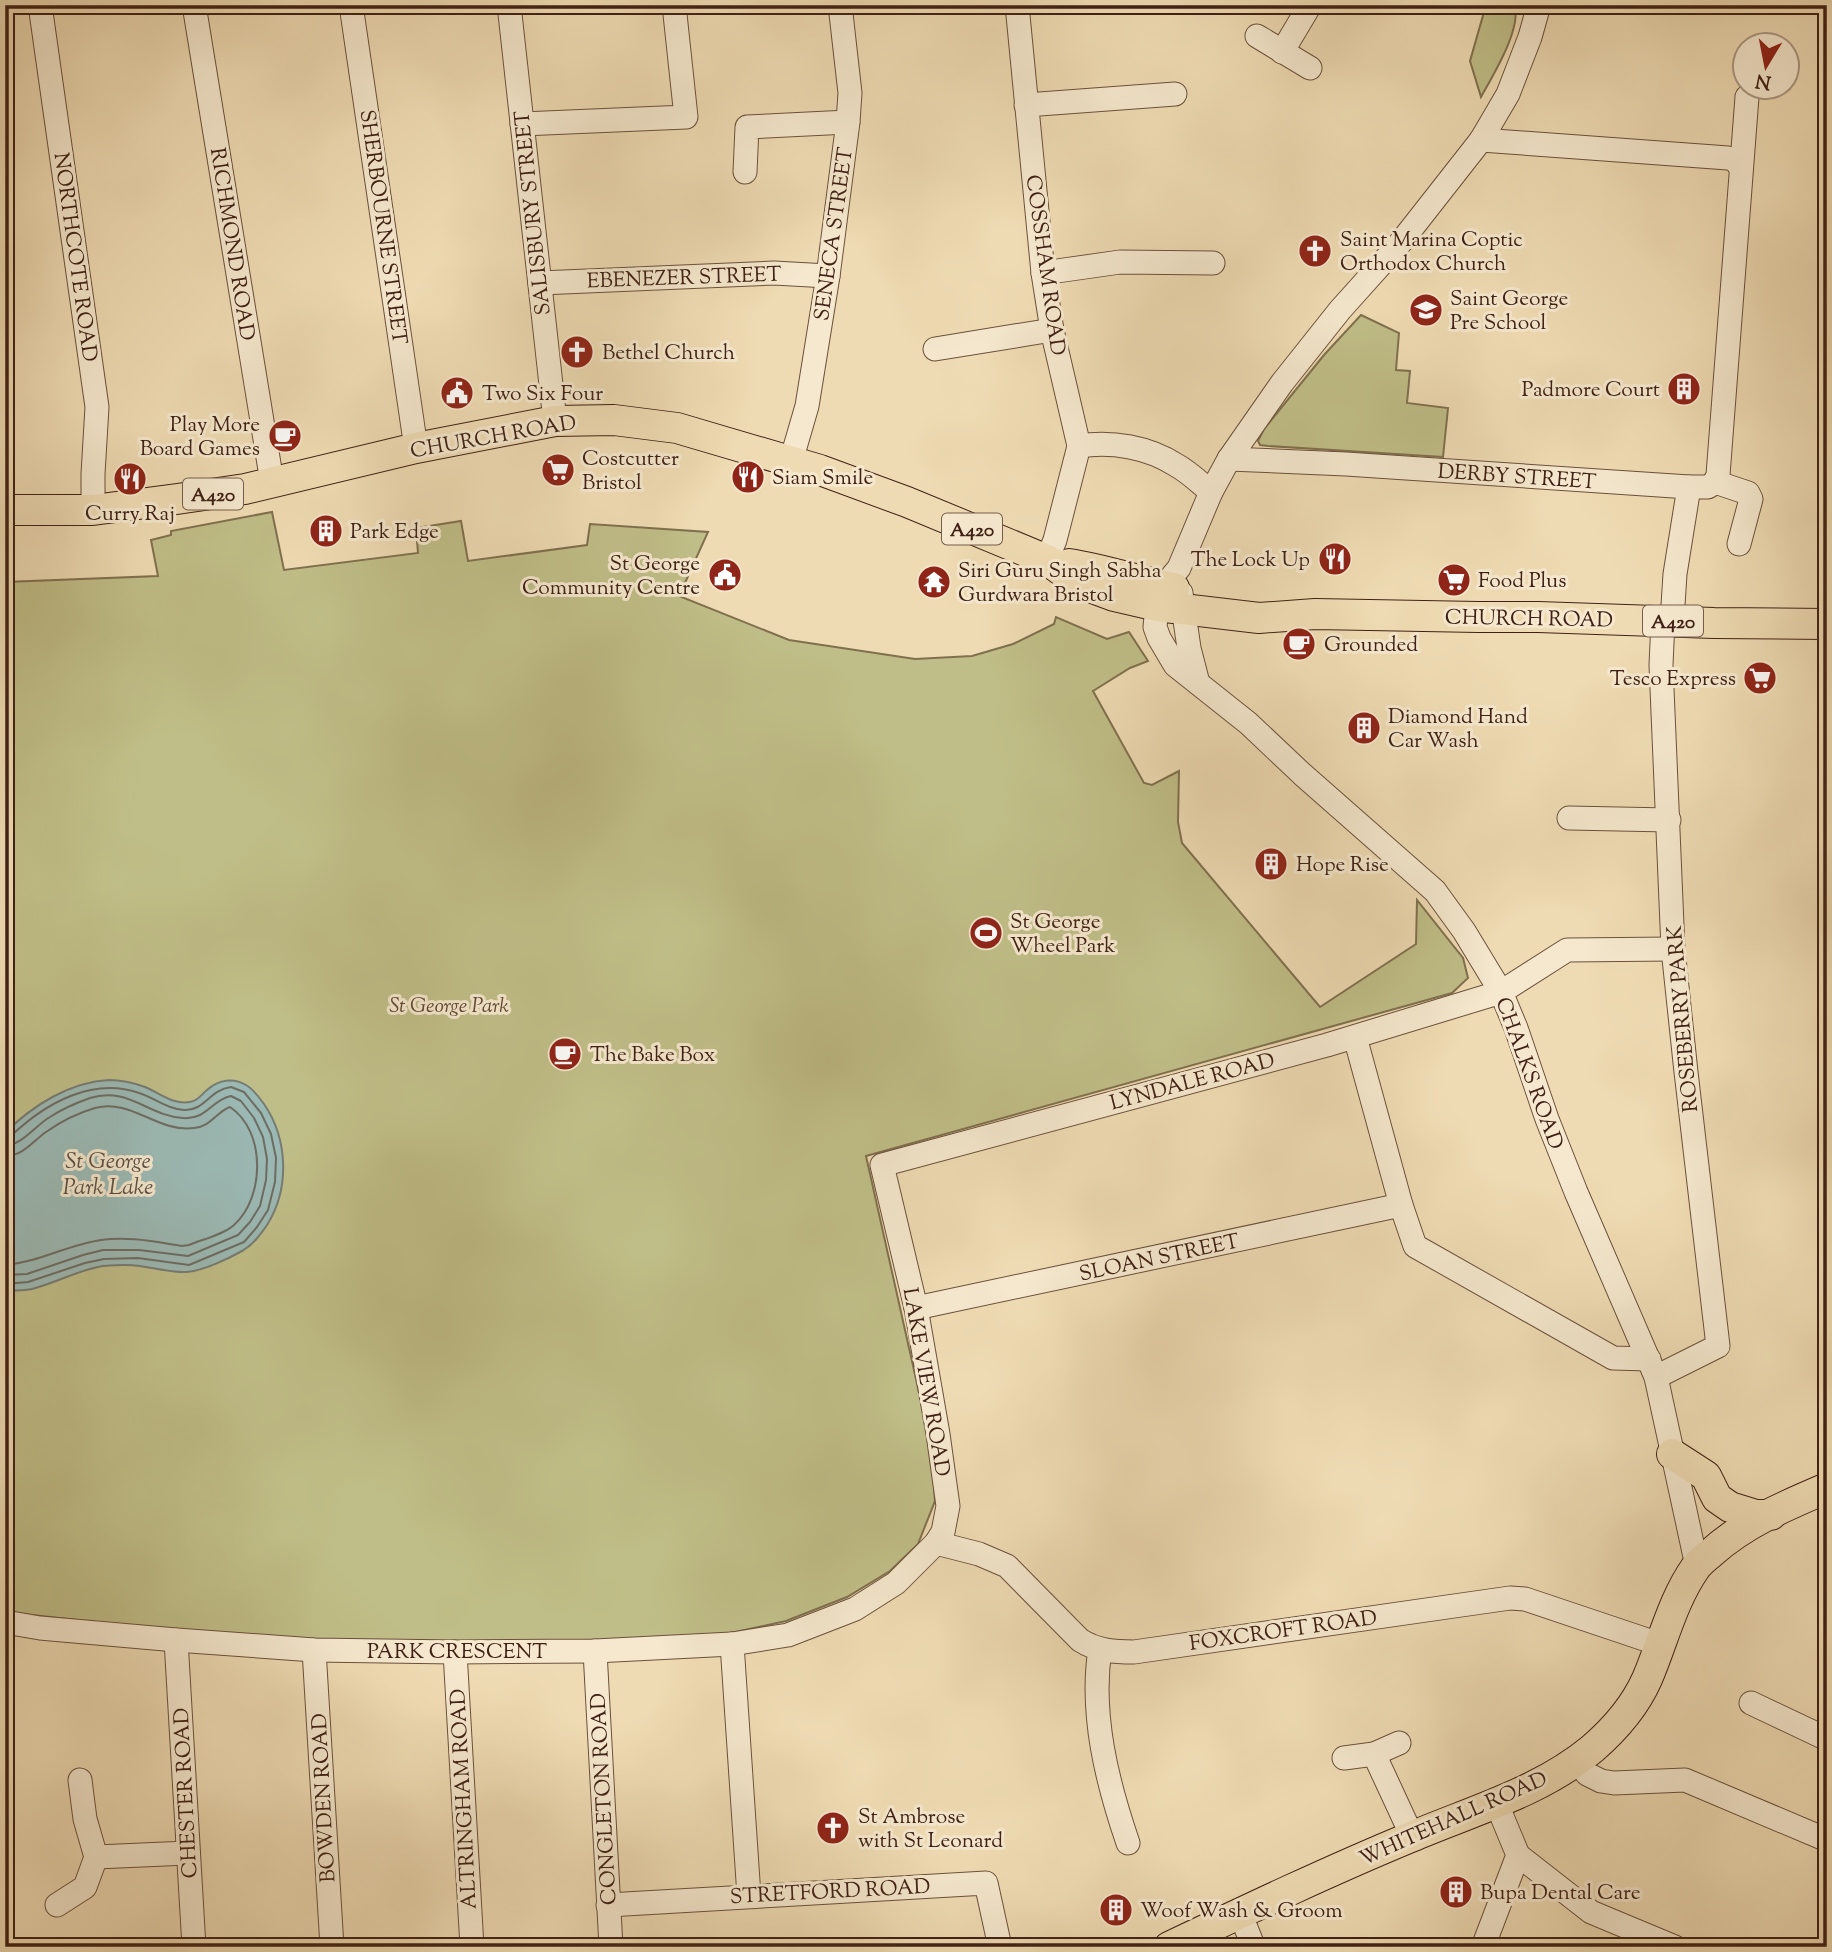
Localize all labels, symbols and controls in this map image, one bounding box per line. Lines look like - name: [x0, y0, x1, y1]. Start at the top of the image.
- north arrow: [1730, 32, 1800, 102]
- text: N: [1754, 66, 1773, 95]
- street label: SHERBOURNE STREET: [351, 108, 413, 347]
- street label: SALISBURY STREET: [508, 109, 560, 317]
- street label: SENECA STREET: [808, 145, 862, 323]
- street label: RICHMOND ROAD: [201, 146, 261, 343]
- street label: NORTHCOTE ROAD: [44, 151, 104, 364]
- street label: COSSHAM ROAD: [1016, 173, 1072, 358]
- place label: Saint Marina Coptic Orthodox Church: [1340, 226, 1523, 280]
- church icon: Saint Marina Coptic Orthodox Church: [1296, 232, 1334, 270]
- street label: EBENEZER STREET: [586, 261, 782, 297]
- place label: Saint George Pre School: [1450, 285, 1568, 339]
- school or university icon: Saint George Pre School: [1407, 291, 1445, 329]
- church icon: Bethel Church: [558, 333, 596, 371]
- place label: Bethel Church: [602, 339, 735, 369]
- building icon: Padmore Court: [1665, 370, 1703, 408]
- public building icon: Two Six Four: [438, 374, 476, 412]
- place label: Padmore Court: [1521, 376, 1660, 406]
- place label: Two Six Four: [482, 380, 603, 410]
- street label: CHURCH ROAD: [408, 409, 579, 467]
- place label: Play More Board Games: [140, 411, 260, 465]
- cafe icon: Play More Board Games: [266, 417, 304, 455]
- place label: Costcutter Bristol: [582, 445, 679, 499]
- supermarket icon: Costcutter Bristol: [539, 451, 577, 489]
- street label: DERBY STREET: [1437, 457, 1597, 499]
- restaurant icon: Siam Smile: [729, 458, 767, 496]
- restaurant icon: Curry Raj: [111, 460, 149, 498]
- place label: Siam Smile: [772, 464, 873, 494]
- road number: A420: [183, 478, 243, 509]
- place label: Curry Raj: [85, 500, 175, 530]
- building icon: Park Edge: [307, 512, 345, 550]
- road number: A420: [942, 514, 1002, 544]
- place label: Park Edge: [350, 518, 439, 548]
- restaurant icon: The Lock Up: [1316, 540, 1354, 578]
- place label: The Lock Up: [1191, 546, 1310, 576]
- place label: St George Community Centre: [522, 550, 700, 604]
- public building icon: St George Community Centre: [706, 556, 744, 594]
- place label: Siri Guru Singh Sabha Gurdwara Bristol: [958, 557, 1162, 611]
- supermarket icon: Food Plus: [1435, 561, 1473, 599]
- temple icon: Siri Guru Singh Sabha Gurdwara Bristol: [915, 563, 953, 601]
- place label: Food Plus: [1478, 567, 1566, 597]
- street label: CHURCH ROAD: [1445, 604, 1613, 636]
- road number: A420: [1643, 606, 1703, 636]
- cafe icon: Grounded: [1280, 625, 1318, 663]
- place label: Grounded: [1324, 631, 1418, 661]
- supermarket icon: Tesco Express: [1741, 659, 1779, 697]
- place label: Tesco Express: [1610, 665, 1736, 695]
- place label: Diamond Hand Car Wash: [1388, 703, 1528, 757]
- building icon: Diamond Hand Car Wash: [1345, 709, 1383, 747]
- building icon: Hope Rise: [1252, 845, 1290, 883]
- place label: Hope Rise: [1296, 851, 1389, 881]
- place label: St George Wheel Park: [1010, 908, 1116, 962]
- sports icon: St George Wheel Park: [967, 914, 1005, 952]
- street label: ROSEBERRY PARK: [1661, 924, 1707, 1114]
- park label: St George Park: [389, 992, 509, 1022]
- street label: CHALKS ROAD: [1487, 993, 1570, 1154]
- cafe icon: The Bake Box: [546, 1035, 584, 1073]
- place label: The Bake Box: [590, 1041, 715, 1071]
- street label: LYNDALE ROAD: [1107, 1046, 1278, 1119]
- water label: St George Park Lake: [63, 1146, 153, 1205]
- street label: SLOAN STREET: [1077, 1227, 1242, 1291]
- street label: LAKE VIEW ROAD: [894, 1285, 956, 1479]
- street label: FOXCROFT ROAD: [1187, 1604, 1379, 1660]
- street label: PARK CRESCENT: [367, 1638, 547, 1668]
- street label: ALTRINGHAM ROAD: [444, 1688, 486, 1910]
- street label: CONGLETON ROAD: [584, 1692, 626, 1906]
- street label: CHESTER ROAD: [168, 1707, 206, 1879]
- street label: BOWDEN ROAD: [306, 1712, 344, 1883]
- street label: WHITEHALL ROAD: [1355, 1765, 1553, 1875]
- place label: St Ambrose with St Leonard: [858, 1803, 1003, 1857]
- church icon: St Ambrose with St Leonard: [814, 1809, 852, 1847]
- street label: STRETFORD ROAD: [729, 1873, 931, 1913]
- building icon: Bupa Dental Care: [1437, 1873, 1475, 1911]
- place label: Bupa Dental Care: [1480, 1879, 1641, 1909]
- building icon: Woof Wash & Groom: [1097, 1891, 1135, 1929]
- place label: Woof Wash & Groom: [1140, 1897, 1343, 1927]

